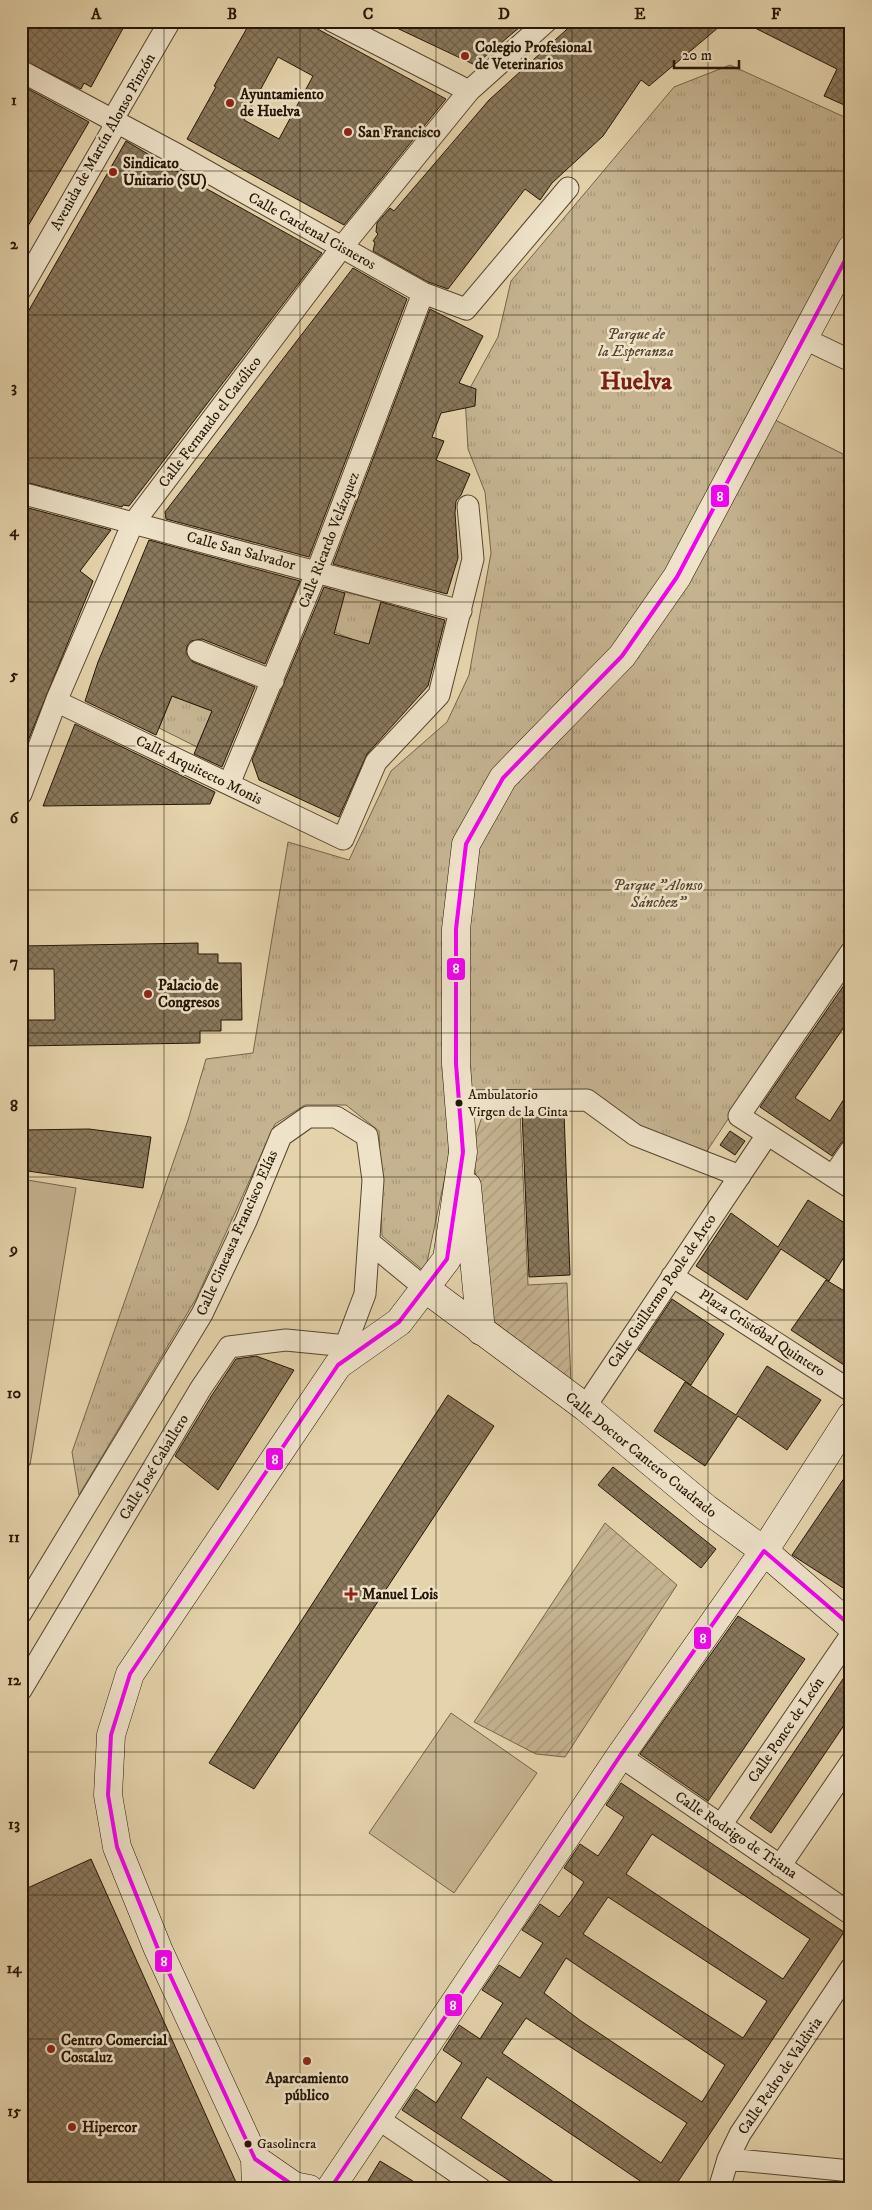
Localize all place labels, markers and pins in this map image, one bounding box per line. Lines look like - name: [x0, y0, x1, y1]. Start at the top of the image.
- place label: Colegio Profesional de Veterinarios: [475, 38, 592, 74]
- marker: Colegio Profesional de Veterinarios: [459, 50, 471, 62]
- place label: Ayuntamiento de Huelva: [239, 85, 324, 121]
- marker: Ayuntamiento de Huelva: [224, 97, 236, 109]
- place label: San Francisco: [358, 123, 441, 142]
- marker: San Francisco: [342, 126, 354, 138]
- place label: Sindicato Unitario (SU): [123, 154, 207, 190]
- marker: Sindicato Unitario (SU): [107, 166, 119, 178]
- place label: Palacio de Congresos: [158, 976, 220, 1012]
- marker: Palacio de Congresos: [142, 988, 154, 1000]
- place label: Ambulatorio Virgen de la Cinta: [467, 1086, 568, 1121]
- marker: Ambulatorio Virgen de la Cinta: [454, 1098, 464, 1108]
- place label: Manuel Lois: [362, 1585, 438, 1604]
- marker: Manuel Lois: [344, 1587, 358, 1601]
- place label: Centro Comercial Costaluz: [61, 2031, 168, 2067]
- marker: Centro Comercial Costaluz: [45, 2043, 57, 2055]
- marker: Aparcamiento público: [301, 2055, 313, 2067]
- place label: Aparcamiento público: [264, 2069, 349, 2105]
- place label: Hipercor: [82, 2118, 137, 2137]
- marker: Hipercor: [66, 2121, 78, 2133]
- place label: Gasolinera: [257, 2135, 316, 2153]
- marker: Gasolinera: [243, 2139, 253, 2149]

